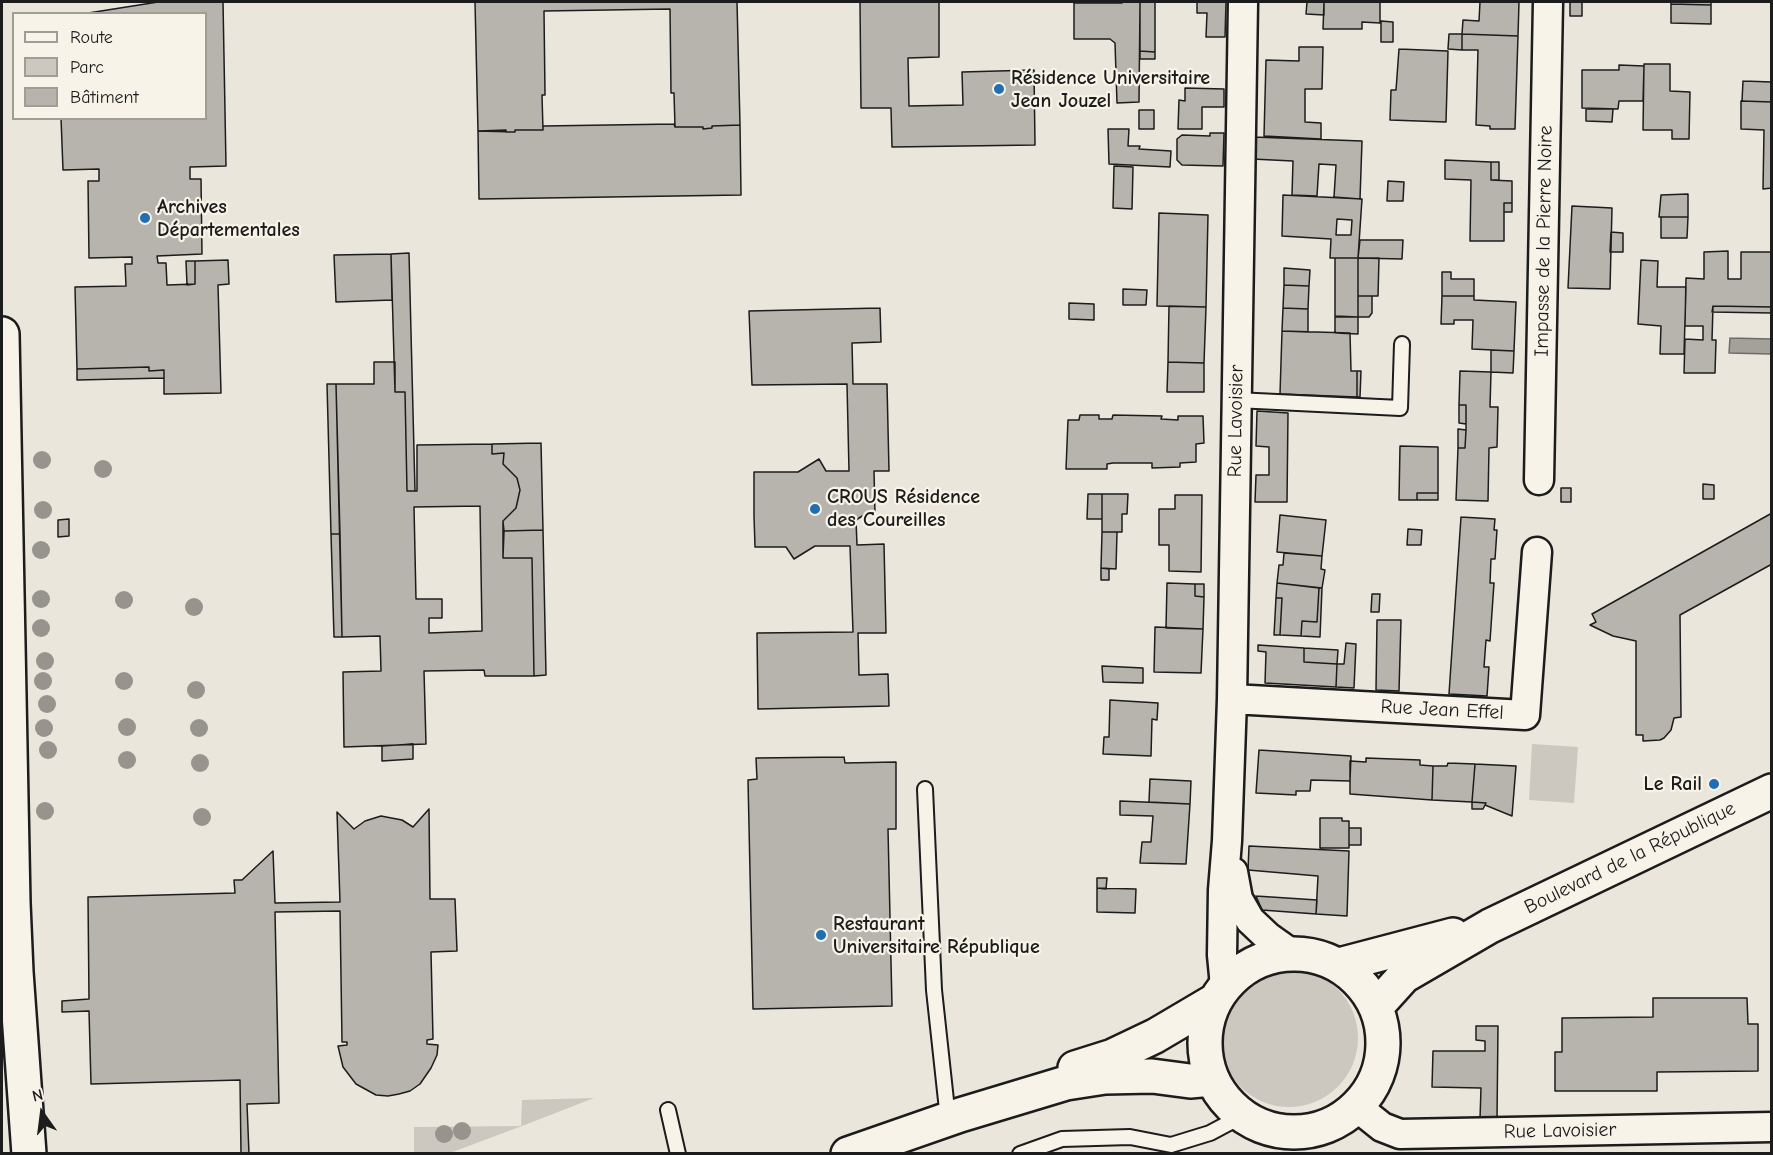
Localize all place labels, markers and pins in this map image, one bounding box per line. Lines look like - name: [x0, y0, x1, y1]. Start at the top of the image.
- place label: Résidence Universitaire Jean Jouzel: [1011, 66, 1210, 113]
- marker: Résidence Universitaire Jean Jouzel: [992, 82, 1006, 96]
- place label: Archives Départementales: [157, 195, 300, 242]
- marker: Archives Départementales: [138, 211, 152, 225]
- place label: CROUS Résidence des Coureilles: [827, 485, 980, 532]
- marker: CROUS Résidence des Coureilles: [808, 502, 822, 516]
- place label: Le Rail: [1643, 772, 1702, 796]
- marker: Le Rail: [1707, 777, 1721, 791]
- place label: Restaurant Universitaire République: [833, 912, 1040, 959]
- marker: Restaurant Universitaire République: [814, 928, 828, 942]

